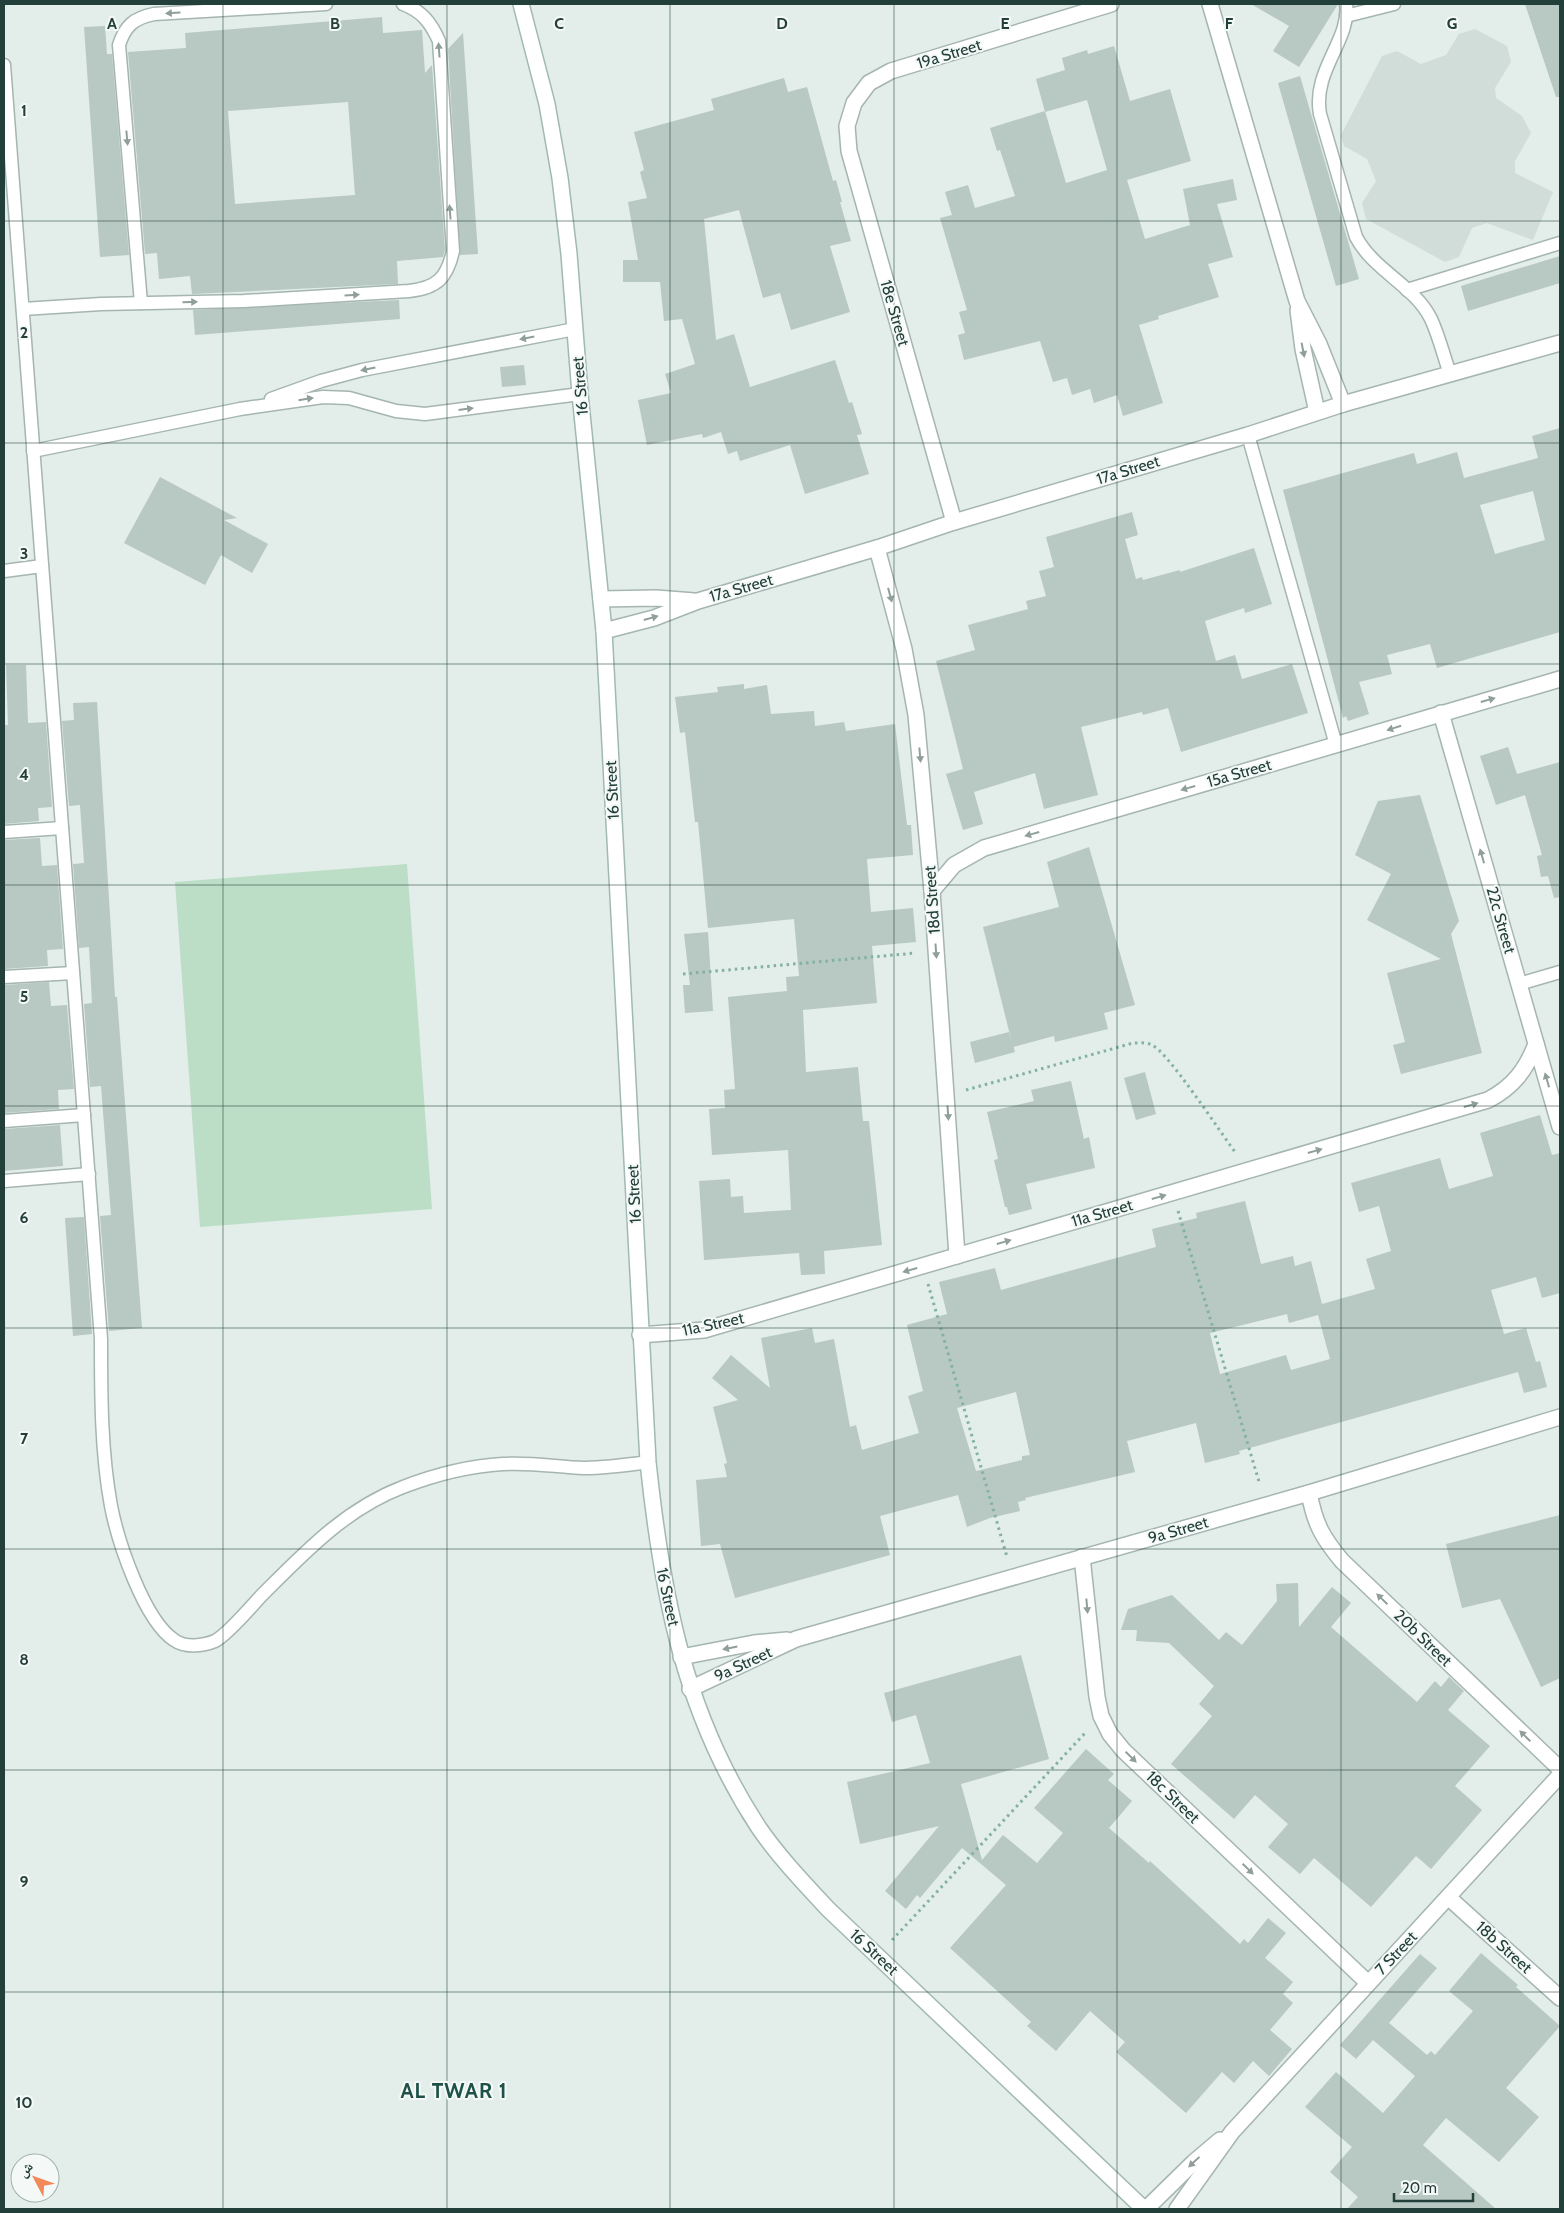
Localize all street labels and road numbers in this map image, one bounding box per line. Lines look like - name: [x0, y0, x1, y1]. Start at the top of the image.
- street label: 19a Street: [914, 35, 984, 73]
- street label: 18e Street: [877, 278, 914, 349]
- street label: 16 Street: [568, 355, 592, 416]
- street label: 17a Street: [1094, 451, 1163, 489]
- street label: 17a Street: [707, 570, 776, 606]
- street label: 15a Street: [1205, 755, 1274, 791]
- street label: 16 Street: [601, 759, 623, 820]
- street label: 18d Street: [920, 865, 944, 935]
- street label: 22c Street: [1482, 884, 1520, 956]
- street label: 16 Street: [623, 1163, 645, 1224]
- street label: 11a Street: [1069, 1195, 1135, 1231]
- street label: 11a Street: [680, 1308, 746, 1340]
- street label: 9a Street: [1146, 1512, 1211, 1548]
- street label: 16 Street: [653, 1566, 684, 1628]
- street label: 20b Street: [1390, 1606, 1456, 1671]
- street label: 9a Street: [711, 1642, 775, 1686]
- street label: 18c Street: [1142, 1767, 1204, 1827]
- street label: 18b Street: [1472, 1917, 1536, 1977]
- street label: 16 Street: [846, 1925, 903, 1979]
- street label: 7 Street: [1371, 1927, 1421, 1979]

